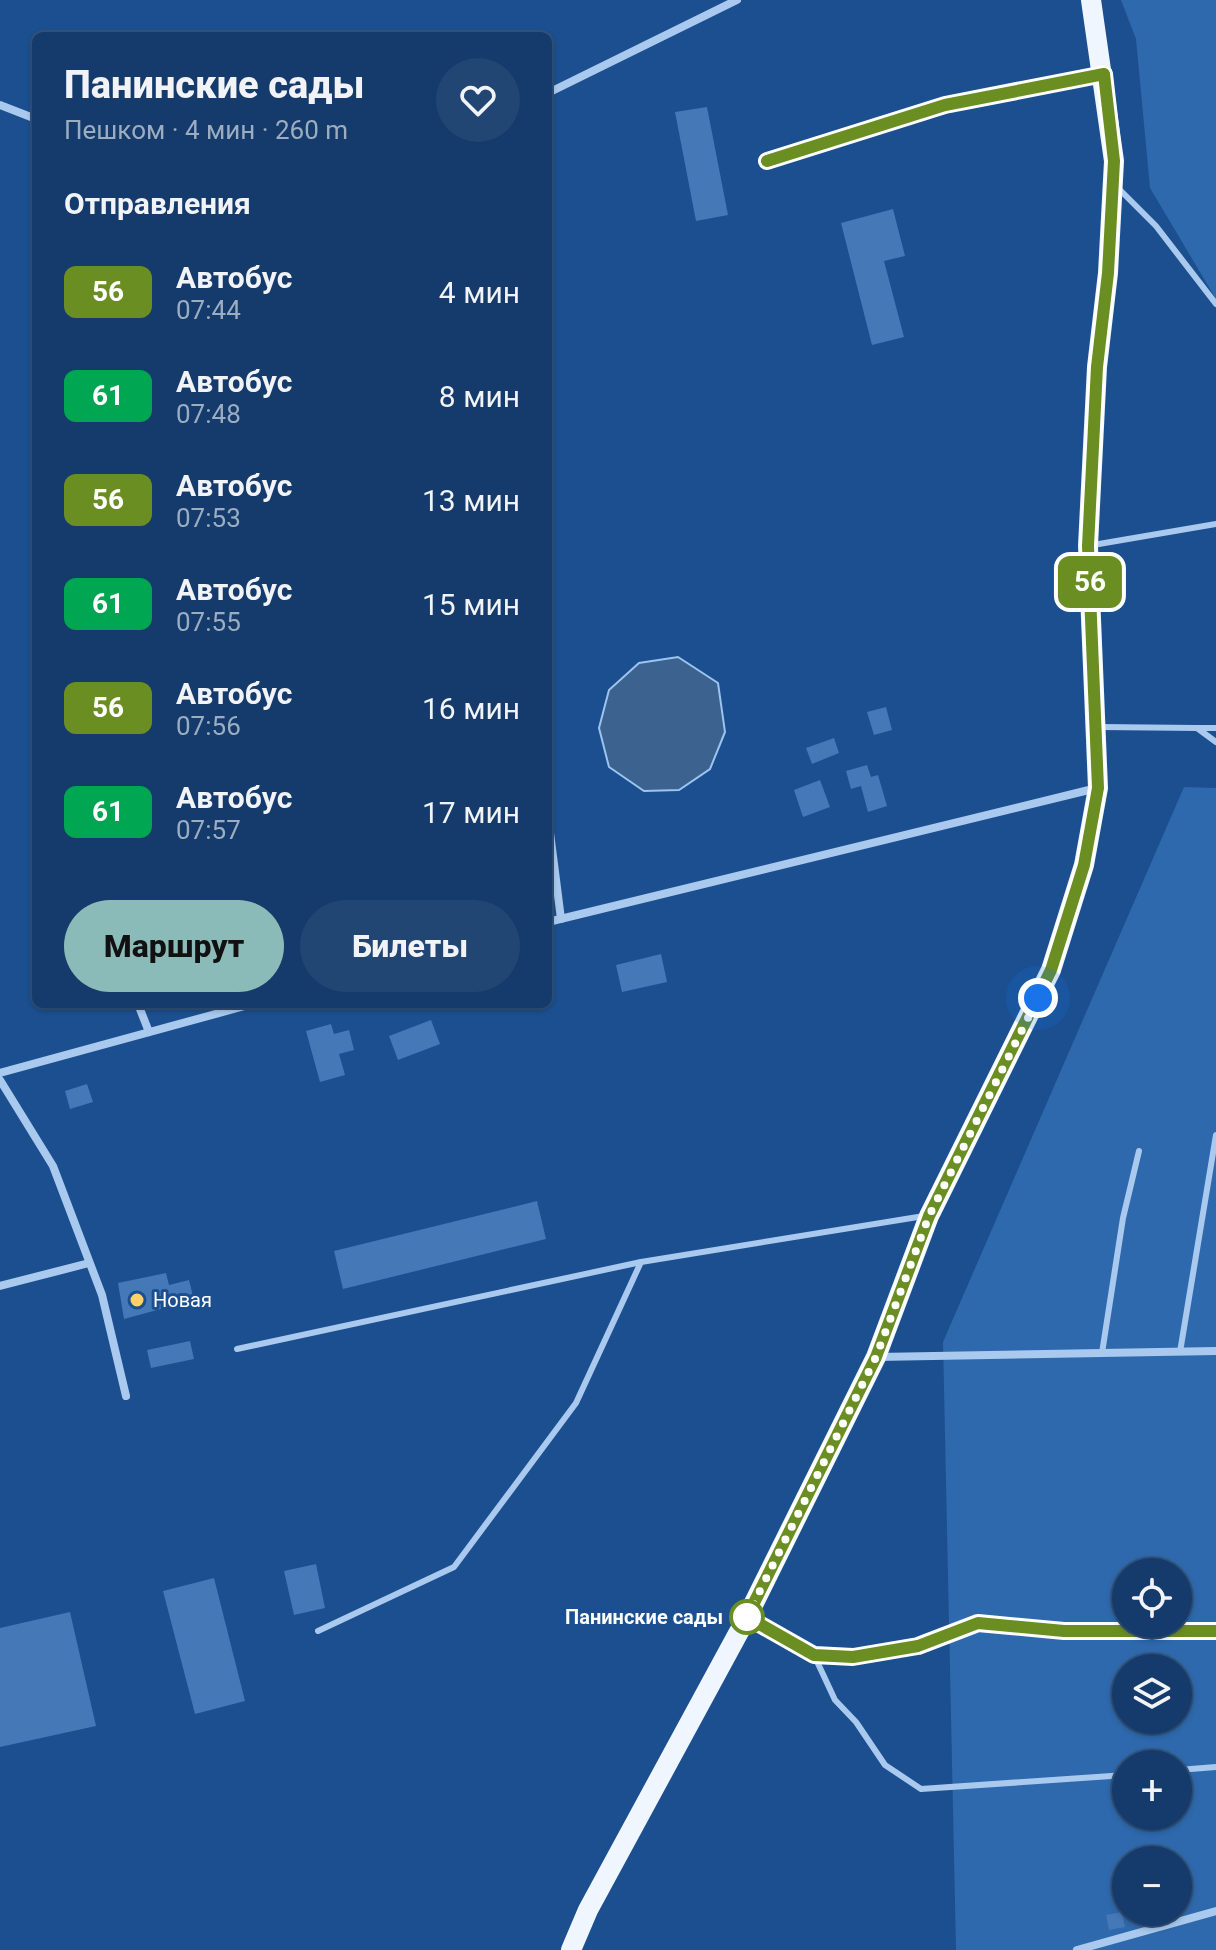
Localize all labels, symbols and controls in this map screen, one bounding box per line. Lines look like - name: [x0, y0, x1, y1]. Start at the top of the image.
- button: heart: [436, 58, 520, 142]
- text: Панинские сады: [64, 63, 364, 107]
- text: Пешком · 4 мин · 260 m: [64, 115, 348, 145]
- text: Отправления: [64, 186, 251, 221]
- text: Автобус: [176, 260, 292, 295]
- text: 56: [92, 275, 124, 308]
- text: 4 мин: [439, 275, 520, 310]
- text: 07:44: [176, 295, 241, 325]
- text: Автобус: [176, 364, 292, 399]
- text: 61: [92, 379, 124, 412]
- text: 8 мин: [439, 379, 520, 414]
- text: 07:48: [176, 399, 241, 429]
- text: Автобус: [176, 468, 292, 503]
- text: 56: [92, 483, 124, 516]
- text: 13 мин: [422, 483, 520, 518]
- text: 07:53: [176, 503, 241, 533]
- line badge: 56: [1054, 556, 1126, 608]
- text: 56: [1074, 565, 1106, 598]
- text: Автобус: [176, 572, 292, 607]
- text: 61: [92, 587, 124, 620]
- text: 15 мин: [422, 587, 520, 622]
- text: 07:55: [176, 607, 241, 637]
- text: Автобус: [176, 676, 292, 711]
- text: 56: [92, 691, 124, 724]
- text: 16 мин: [422, 691, 520, 726]
- text: 07:56: [176, 711, 241, 741]
- text: Автобус: [176, 780, 292, 815]
- text: 61: [92, 795, 124, 828]
- text: 17 мин: [422, 795, 520, 830]
- text: 07:57: [176, 815, 241, 845]
- button: Маршрут: [64, 900, 284, 992]
- button: Билеты: [300, 900, 520, 992]
- your location: [1018, 978, 1058, 1018]
- place label: Новая: [153, 1288, 212, 1312]
- marker: Новая: [128, 1291, 146, 1309]
- map controls: [1112, 1558, 1192, 1926]
- button: locate: [1112, 1558, 1192, 1638]
- marker: Панинские сады: [730, 1600, 764, 1634]
- place label: Панинские сады: [565, 1605, 723, 1629]
- button: layers: [1112, 1654, 1192, 1734]
- button: +: [1112, 1750, 1192, 1830]
- button: −: [1112, 1846, 1192, 1926]

